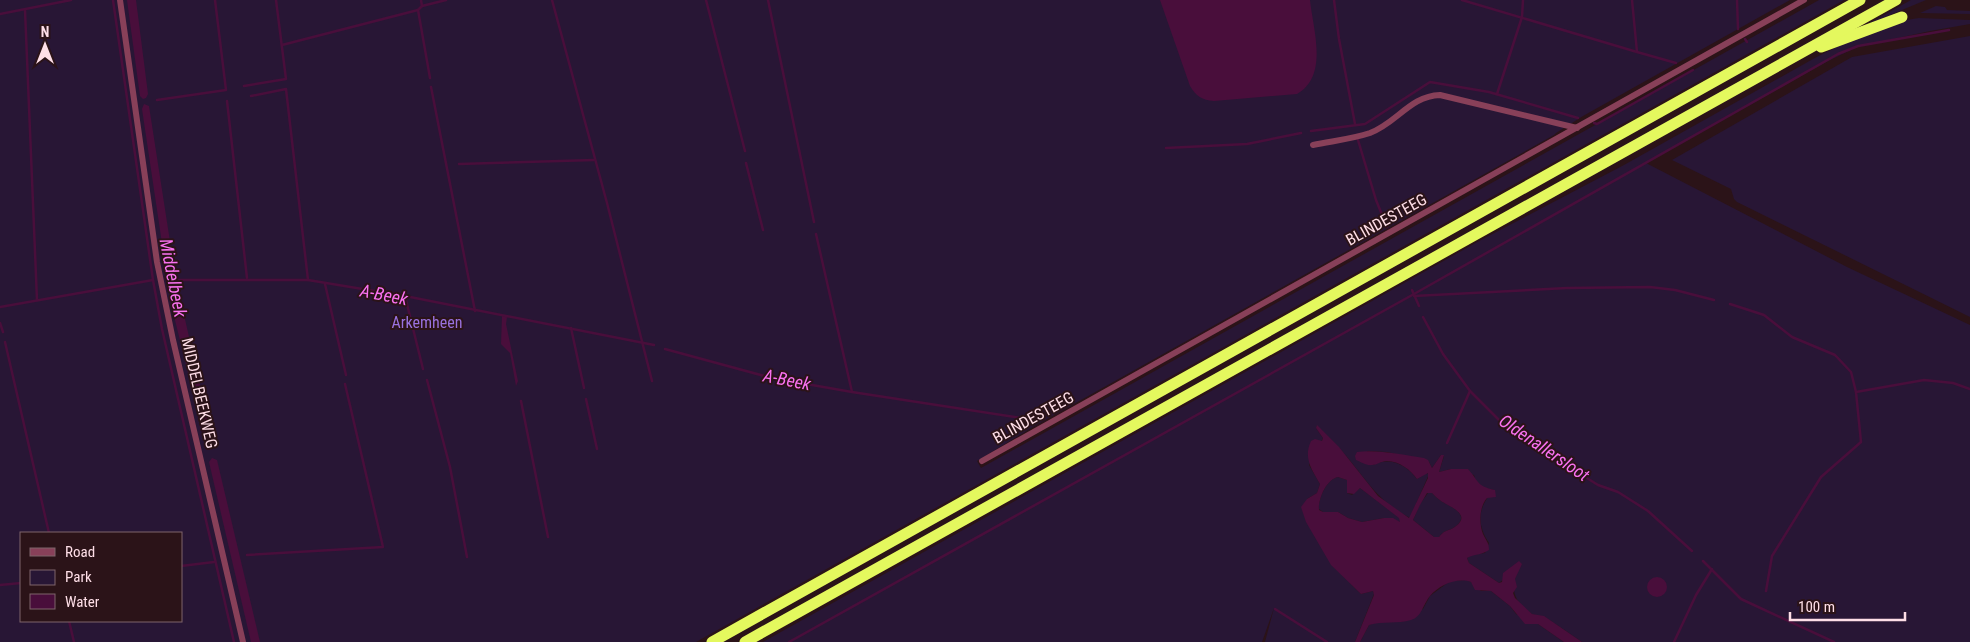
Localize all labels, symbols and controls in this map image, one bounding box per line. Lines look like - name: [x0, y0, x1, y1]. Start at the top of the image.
- north arrow: [20, 20, 70, 70]
- text: N: [41, 24, 49, 40]
- street label: BLINDESTEEG: [1343, 189, 1430, 249]
- water label: Middelbeek: [156, 237, 192, 320]
- water label: A-Beek: [357, 279, 411, 310]
- park label: Arkemheen: [391, 313, 463, 332]
- street label: MIDDELBEEKWEG: [178, 336, 221, 450]
- water label: A-Beek: [760, 364, 814, 395]
- street label: BLINDESTEEG: [990, 387, 1077, 447]
- water label: Oldenallersloot: [1495, 410, 1594, 486]
- legend: [20, 532, 182, 622]
- text: Road: [65, 543, 95, 561]
- text: Park: [65, 568, 92, 586]
- scale bar: [1790, 590, 1905, 622]
- text: Water: [65, 593, 100, 611]
- text: 100 m: [1798, 598, 1835, 616]

